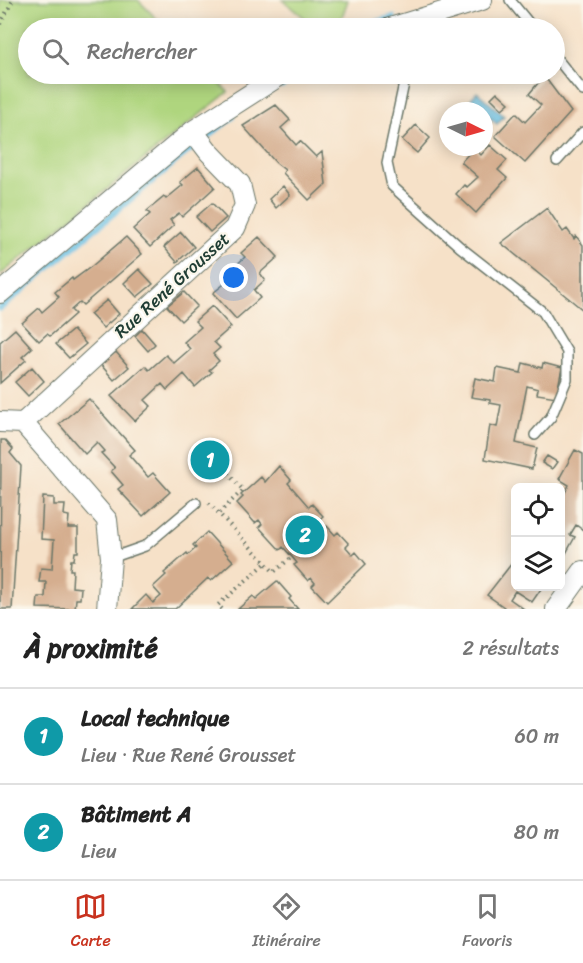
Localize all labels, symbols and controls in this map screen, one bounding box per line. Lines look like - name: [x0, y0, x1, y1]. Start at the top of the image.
- search box: [18, 18, 565, 84]
- text: Rechercher: [87, 32, 197, 71]
- icon: search: [39, 35, 72, 68]
- north arrow: [439, 102, 493, 156]
- street label: Rue René Grousset: [107, 224, 238, 346]
- your location: [219, 263, 248, 292]
- pin: 1: [190, 438, 230, 482]
- map controls: [511, 483, 565, 591]
- button: locate: [511, 483, 565, 537]
- pin: 2: [286, 512, 324, 558]
- button: layers: [511, 537, 565, 591]
- text: À proximité: [24, 625, 158, 671]
- text: 2 résultats: [462, 631, 559, 666]
- text: Local technique: [81, 699, 229, 738]
- text: 1: [39, 719, 48, 754]
- text: 60 m: [514, 719, 559, 754]
- text: Lieu · Rue René Grousset: [81, 738, 296, 773]
- text: Bâtiment A: [81, 795, 192, 834]
- text: 2: [38, 815, 49, 850]
- text: 80 m: [514, 815, 559, 850]
- text: Lieu: [81, 834, 117, 869]
- tab: Carte: [71, 890, 111, 955]
- tab: Itinéraire: [252, 890, 321, 955]
- tab: Favoris: [462, 890, 512, 955]

